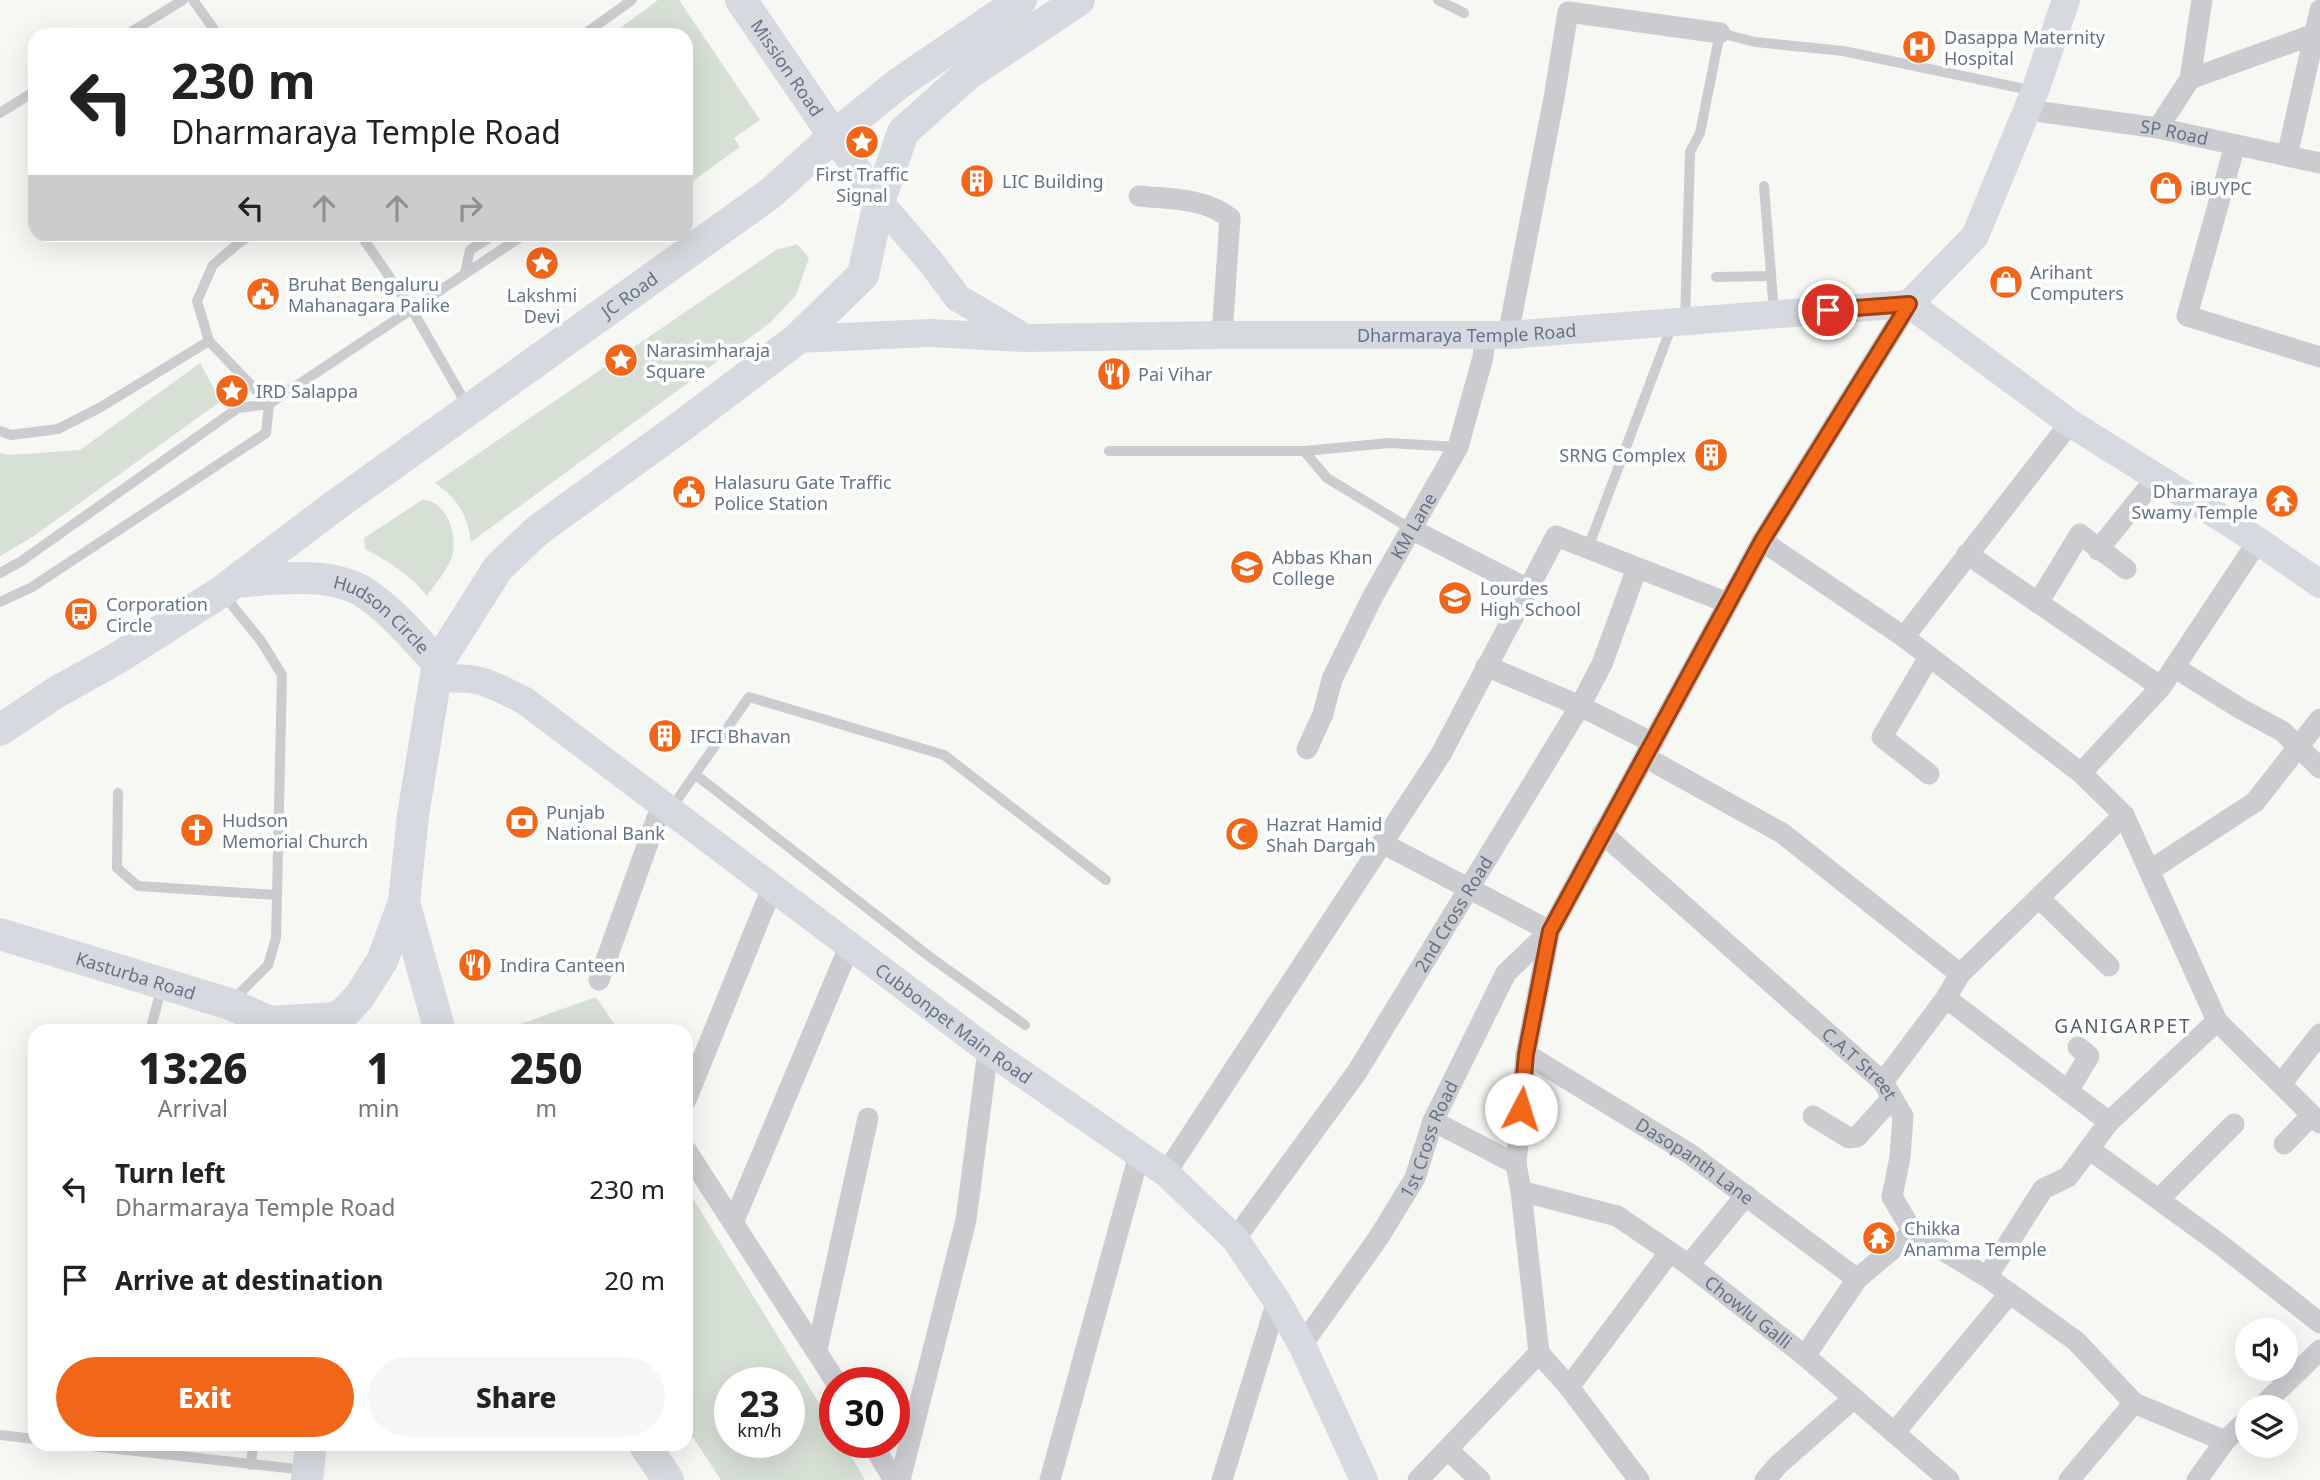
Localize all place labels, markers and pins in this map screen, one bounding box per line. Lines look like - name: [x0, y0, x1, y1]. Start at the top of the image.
- place label: Dasappa Maternity Hospital: [1944, 25, 2106, 70]
- hospital icon: Dasappa Maternity Hospital: [1900, 28, 1938, 66]
- place icon: First Traffic Signal: [843, 123, 881, 161]
- place label: First Traffic Signal: [815, 162, 909, 207]
- building icon: LIC Building: [958, 162, 996, 200]
- place label: LIC Building: [1002, 169, 1104, 193]
- shop icon: iBUYPC: [2147, 169, 2185, 207]
- place label: iBUYPC: [2190, 176, 2252, 200]
- place icon: Lakshmi Devi: [523, 244, 561, 282]
- place label: Arihant Computers: [2030, 260, 2124, 305]
- shop icon: Arihant Computers: [1987, 263, 2025, 301]
- place label: Bruhat Bengaluru Mahanagara Palike: [288, 272, 450, 317]
- public building icon: Bruhat Bengaluru Mahanagara Palike: [244, 275, 282, 313]
- pin: [1798, 280, 1858, 340]
- place label: Lakshmi Devi: [507, 283, 577, 328]
- place label: Narasimharaja Square: [646, 338, 770, 383]
- place icon: Narasimharaja Square: [602, 341, 640, 379]
- restaurant icon: Pai Vihar: [1095, 355, 1133, 393]
- place label: Pai Vihar: [1138, 362, 1213, 386]
- place icon: IRD Salappa: [213, 372, 251, 410]
- place label: IRD Salappa: [256, 379, 358, 403]
- building icon: SRNG Complex: [1692, 436, 1730, 474]
- place label: SRNG Complex: [1559, 443, 1686, 467]
- place label: Halasuru Gate Traffic Police Station: [714, 470, 892, 515]
- public building icon: Halasuru Gate Traffic Police Station: [670, 473, 708, 511]
- place label: Dharmaraya Swamy Temple: [2132, 479, 2258, 524]
- temple icon: Dharmaraya Swamy Temple: [2263, 482, 2301, 520]
- place label: Abbas Khan College: [1272, 545, 1373, 590]
- school or university icon: Abbas Khan College: [1228, 548, 1266, 586]
- place label: Lourdes High School: [1480, 576, 1581, 621]
- school or university icon: Lourdes High School: [1436, 579, 1474, 617]
- place label: Corporation Circle: [106, 592, 208, 637]
- bus stop icon: Corporation Circle: [62, 595, 100, 633]
- building icon: IFCI Bhavan: [646, 717, 684, 755]
- place label: IFCI Bhavan: [690, 724, 791, 748]
- place label: Punjab National Bank: [546, 800, 665, 845]
- bank icon: Punjab National Bank: [503, 803, 541, 841]
- place label: Hudson Memorial Church: [222, 808, 368, 853]
- church icon: Hudson Memorial Church: [178, 811, 216, 849]
- place label: Hazrat Hamid Shah Dargah: [1266, 812, 1382, 857]
- mosque icon: Hazrat Hamid Shah Dargah: [1223, 815, 1261, 853]
- restaurant icon: Indira Canteen: [456, 946, 494, 984]
- place label: Indira Canteen: [500, 953, 625, 977]
- place label: Chikka Anamma Temple: [1904, 1216, 2047, 1261]
- temple icon: Chikka Anamma Temple: [1860, 1219, 1898, 1257]

